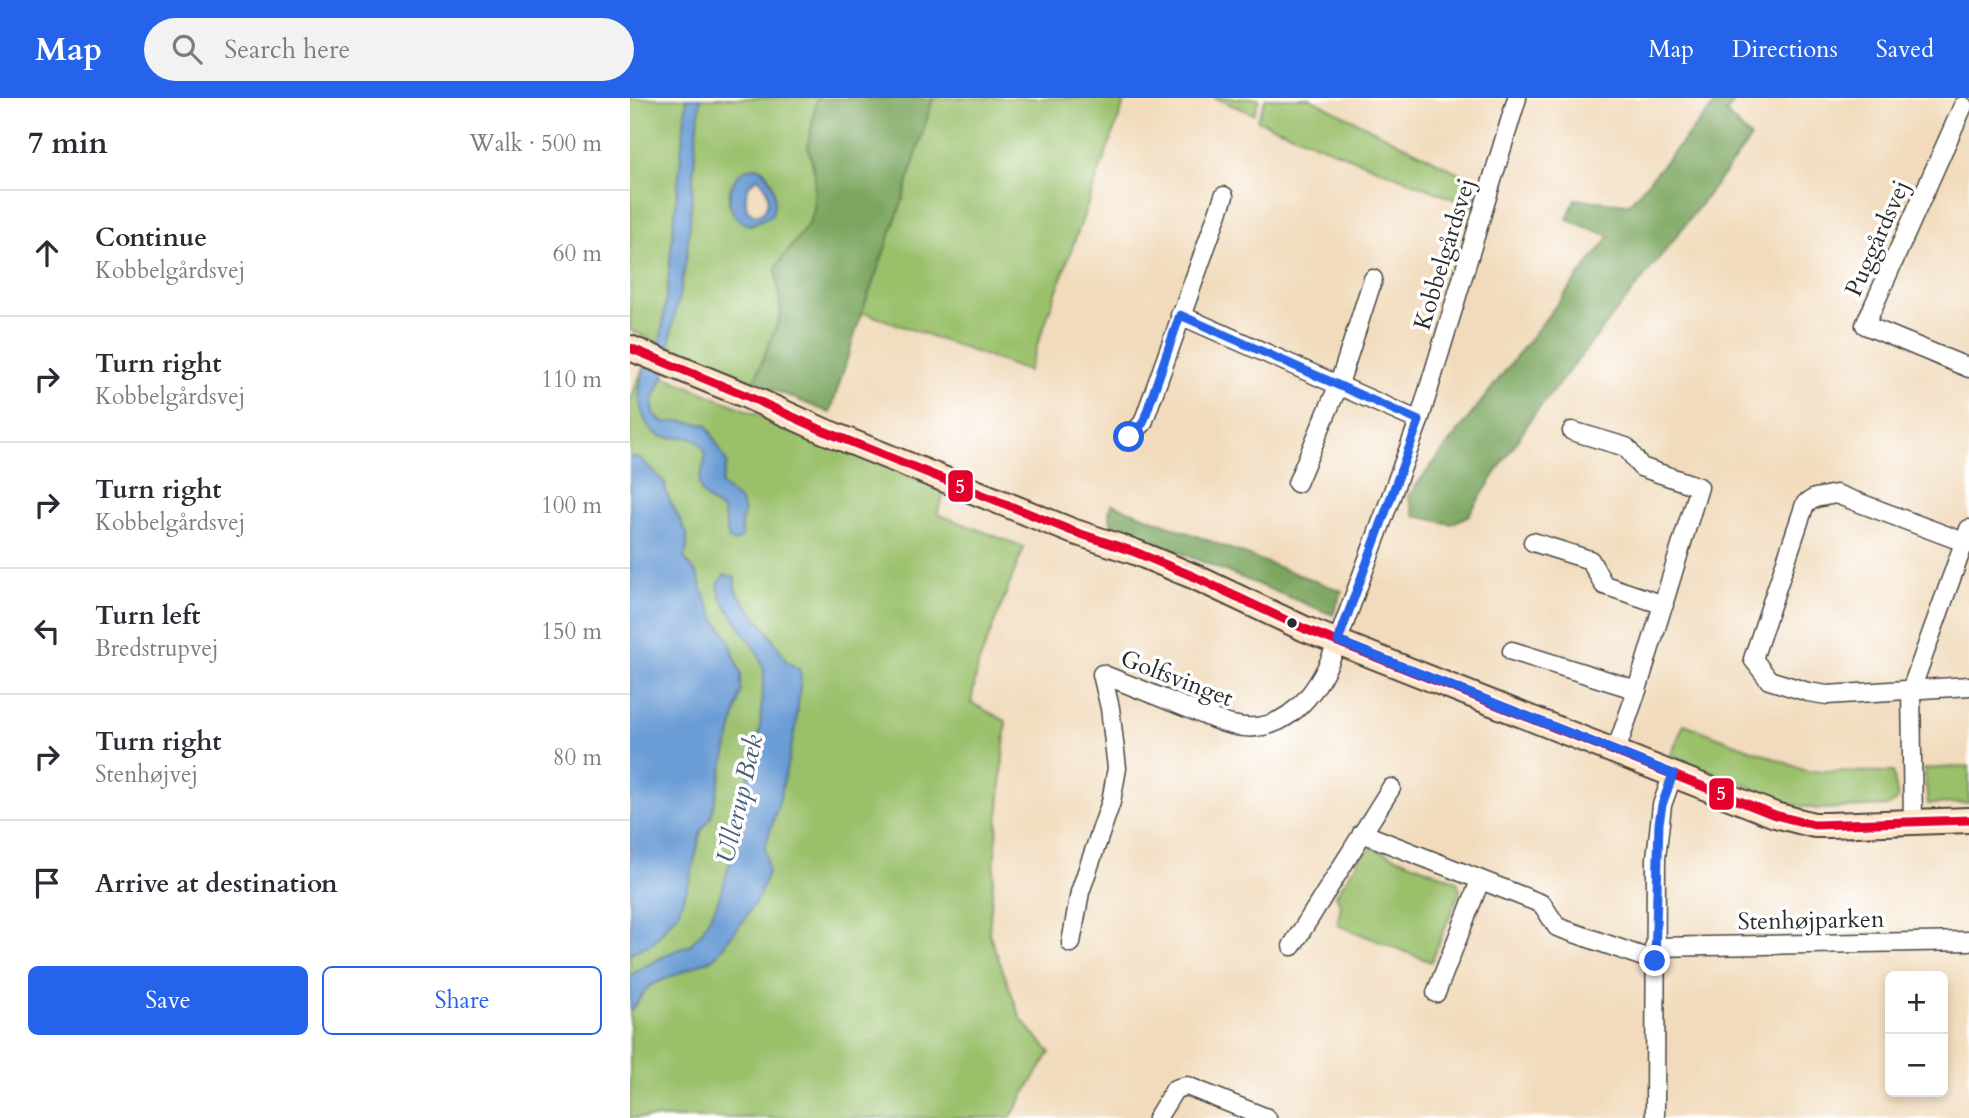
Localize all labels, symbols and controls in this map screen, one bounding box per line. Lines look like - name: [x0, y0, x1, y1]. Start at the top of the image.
- search box: [144, 18, 634, 81]
- text: Map: [35, 27, 102, 72]
- icon: search: [168, 30, 206, 68]
- text: Search here: [224, 32, 350, 67]
- text: Map: [1648, 33, 1694, 66]
- text: Directions: [1732, 33, 1838, 66]
- text: Saved: [1876, 33, 1934, 66]
- text: 7 min: [28, 123, 108, 164]
- text: Walk · 500 m: [469, 128, 602, 159]
- street label: Kobbelgårdsvej: [1406, 174, 1483, 334]
- street label: Puggårdsvej: [1837, 175, 1918, 302]
- text: Continue: [95, 220, 207, 255]
- icon: ahead: [28, 234, 66, 272]
- text: 60 m: [553, 238, 602, 269]
- text: Kobbelgårdsvej: [95, 255, 245, 286]
- text: Turn right: [95, 346, 222, 381]
- icon: right: [28, 360, 66, 398]
- text: 110 m: [541, 364, 602, 395]
- text: Kobbelgårdsvej: [95, 381, 245, 412]
- route start: [1113, 421, 1144, 452]
- line badge: 5: [947, 469, 974, 503]
- text: Turn right: [95, 472, 222, 507]
- text: 5: [955, 474, 965, 500]
- icon: right: [28, 486, 66, 524]
- text: 100 m: [541, 490, 602, 521]
- text: Kobbelgårdsvej: [95, 507, 245, 538]
- text: Turn left: [95, 598, 200, 633]
- icon: left: [28, 612, 66, 650]
- text: 150 m: [541, 616, 602, 647]
- unlabelled marker: [1285, 616, 1299, 630]
- text: Bredstrupvej: [95, 633, 218, 664]
- street label: Golfsvinget: [1116, 642, 1238, 715]
- text: Turn right: [95, 724, 222, 759]
- water label: Ullerup Bæk: [708, 731, 771, 867]
- icon: right: [28, 738, 66, 776]
- text: 80 m: [553, 742, 602, 773]
- text: Stenhøjvej: [95, 759, 198, 790]
- line badge: 5: [1708, 777, 1735, 811]
- text: 5: [1716, 781, 1726, 807]
- icon: arrive: [28, 864, 66, 902]
- text: Arrive at destination: [95, 866, 338, 901]
- street label: Stenhøjparken: [1737, 903, 1885, 938]
- route end: [1639, 945, 1670, 976]
- button: Save: [28, 966, 308, 1035]
- button: Share: [322, 966, 602, 1035]
- map controls: [1885, 971, 1948, 1097]
- button: +: [1885, 971, 1948, 1034]
- button: −: [1885, 1034, 1948, 1097]

